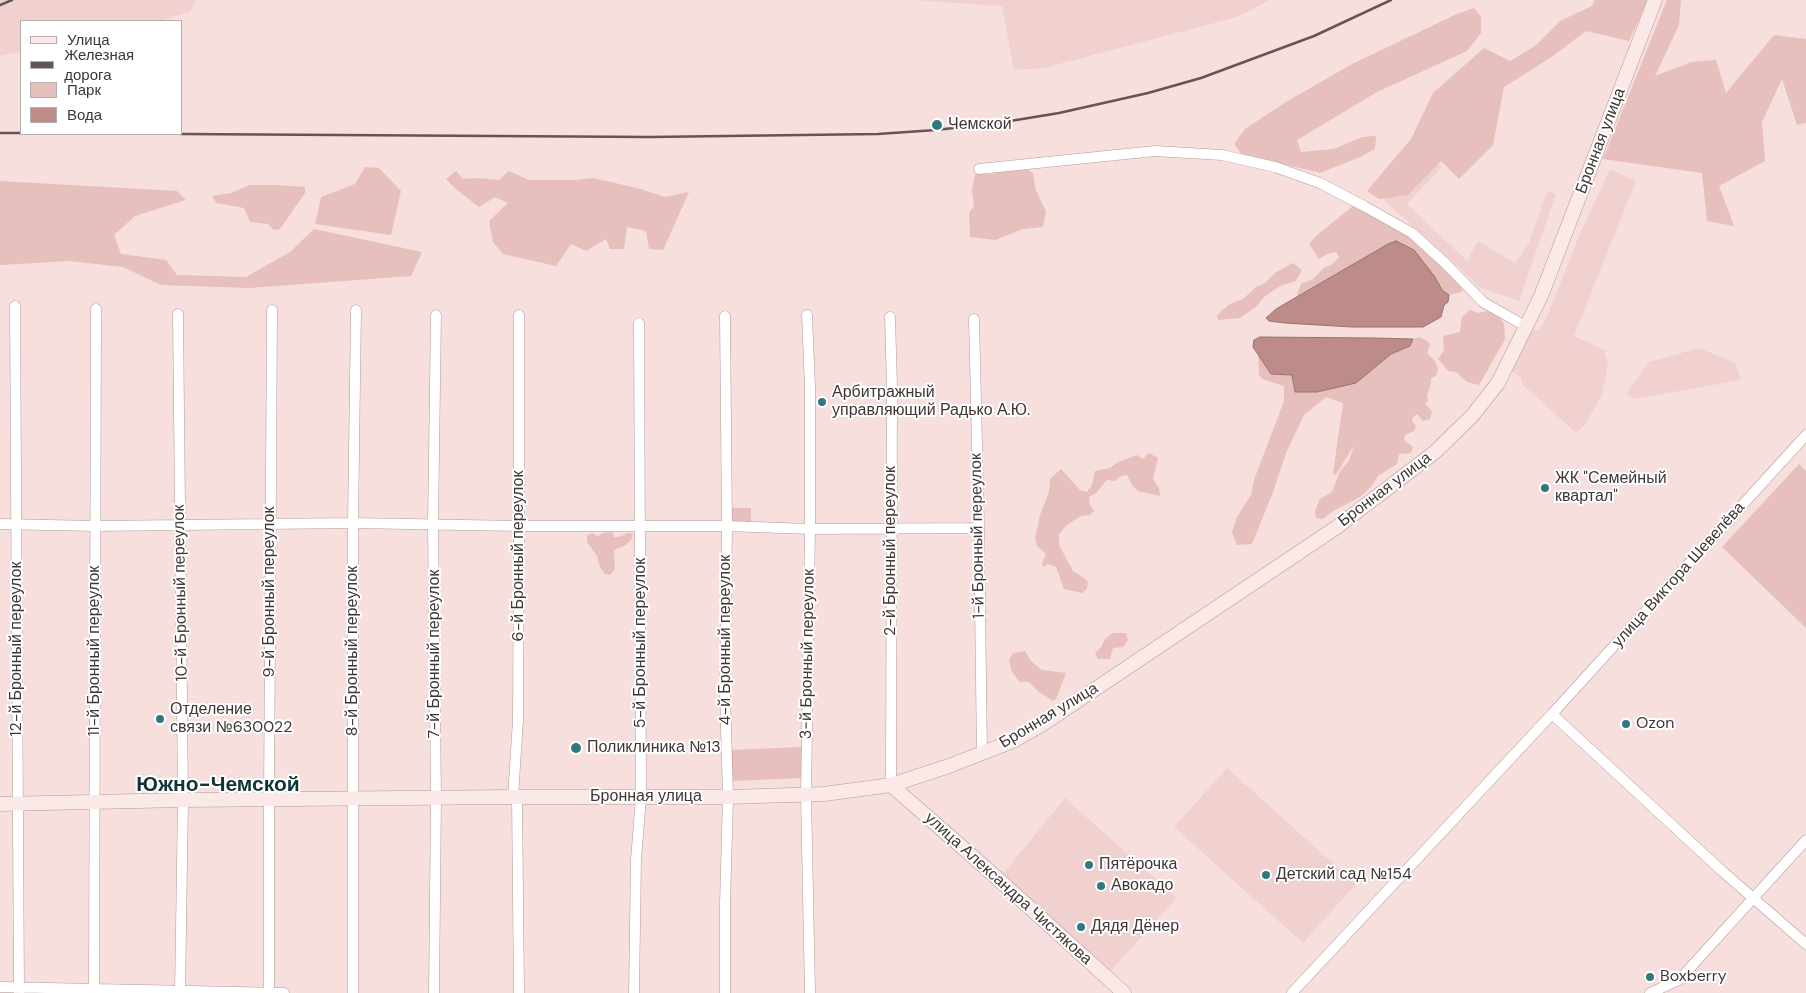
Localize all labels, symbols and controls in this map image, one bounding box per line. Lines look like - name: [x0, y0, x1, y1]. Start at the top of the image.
- legend: [20, 20, 182, 135]
- text: Улица: [67, 30, 110, 50]
- text: Железная дорога: [64, 45, 134, 85]
- text: Парк: [67, 80, 101, 100]
- street label: Бронная улица: [1572, 85, 1630, 197]
- text: Вода: [67, 105, 102, 125]
- place label: Чемской: [948, 115, 1012, 135]
- marker: Чемской: [930, 118, 944, 132]
- place label: Арбитражный управляющий Радько А.Ю.: [832, 383, 1030, 421]
- marker: Арбитражный управляющий Радько А.Ю.: [816, 396, 828, 408]
- street label: Бронная улица: [1335, 449, 1435, 531]
- street label: 1-й Бронный переулок: [967, 453, 989, 619]
- street label: 2-й Бронный переулок: [881, 466, 901, 636]
- place label: ЖК "Семейный квартал": [1555, 469, 1667, 507]
- street label: 6-й Бронный переулок: [509, 471, 529, 641]
- marker: ЖК "Семейный квартал": [1539, 482, 1551, 494]
- street label: улица Виктора Шевелёва: [1609, 498, 1749, 652]
- street label: 10-й Бронный переулок: [170, 505, 192, 681]
- street label: 9-й Бронный переулок: [260, 507, 280, 677]
- street label: 4-й Бронный переулок: [716, 555, 736, 725]
- street label: 5-й Бронный переулок: [631, 558, 651, 728]
- street label: 12-й Бронный переулок: [7, 562, 27, 736]
- street label: 11-й Бронный переулок: [85, 566, 105, 736]
- street label: 8-й Бронный переулок: [343, 566, 363, 736]
- street label: 3-й Бронный переулок: [797, 569, 819, 739]
- street label: 7-й Бронный переулок: [425, 570, 445, 738]
- street label: Бронная улица: [996, 679, 1102, 753]
- place label: Отделение связи №630022: [170, 700, 292, 738]
- marker: Отделение связи №630022: [154, 713, 166, 725]
- place label: Ozon: [1636, 714, 1674, 734]
- marker: Ozon: [1620, 718, 1632, 730]
- place label: Поликлиника №13: [587, 738, 721, 758]
- marker: Поликлиника №13: [569, 741, 583, 755]
- district label: Южно-Чемской: [136, 772, 300, 798]
- street label: Бронная улица: [590, 787, 702, 807]
- street label: улица Александра Чистякова: [920, 809, 1096, 969]
- place label: Пятёрочка: [1099, 855, 1177, 875]
- marker: Пятёрочка: [1083, 859, 1095, 871]
- place label: Детский сад №154: [1276, 865, 1412, 885]
- marker: Детский сад №154: [1260, 869, 1272, 881]
- place label: Авокадо: [1111, 876, 1173, 896]
- marker: Авокадо: [1095, 880, 1107, 892]
- place label: Дядя Дёнер: [1091, 917, 1179, 937]
- marker: Дядя Дёнер: [1075, 921, 1087, 933]
- place label: Boxberry: [1660, 967, 1727, 987]
- marker: Boxberry: [1644, 971, 1656, 983]

